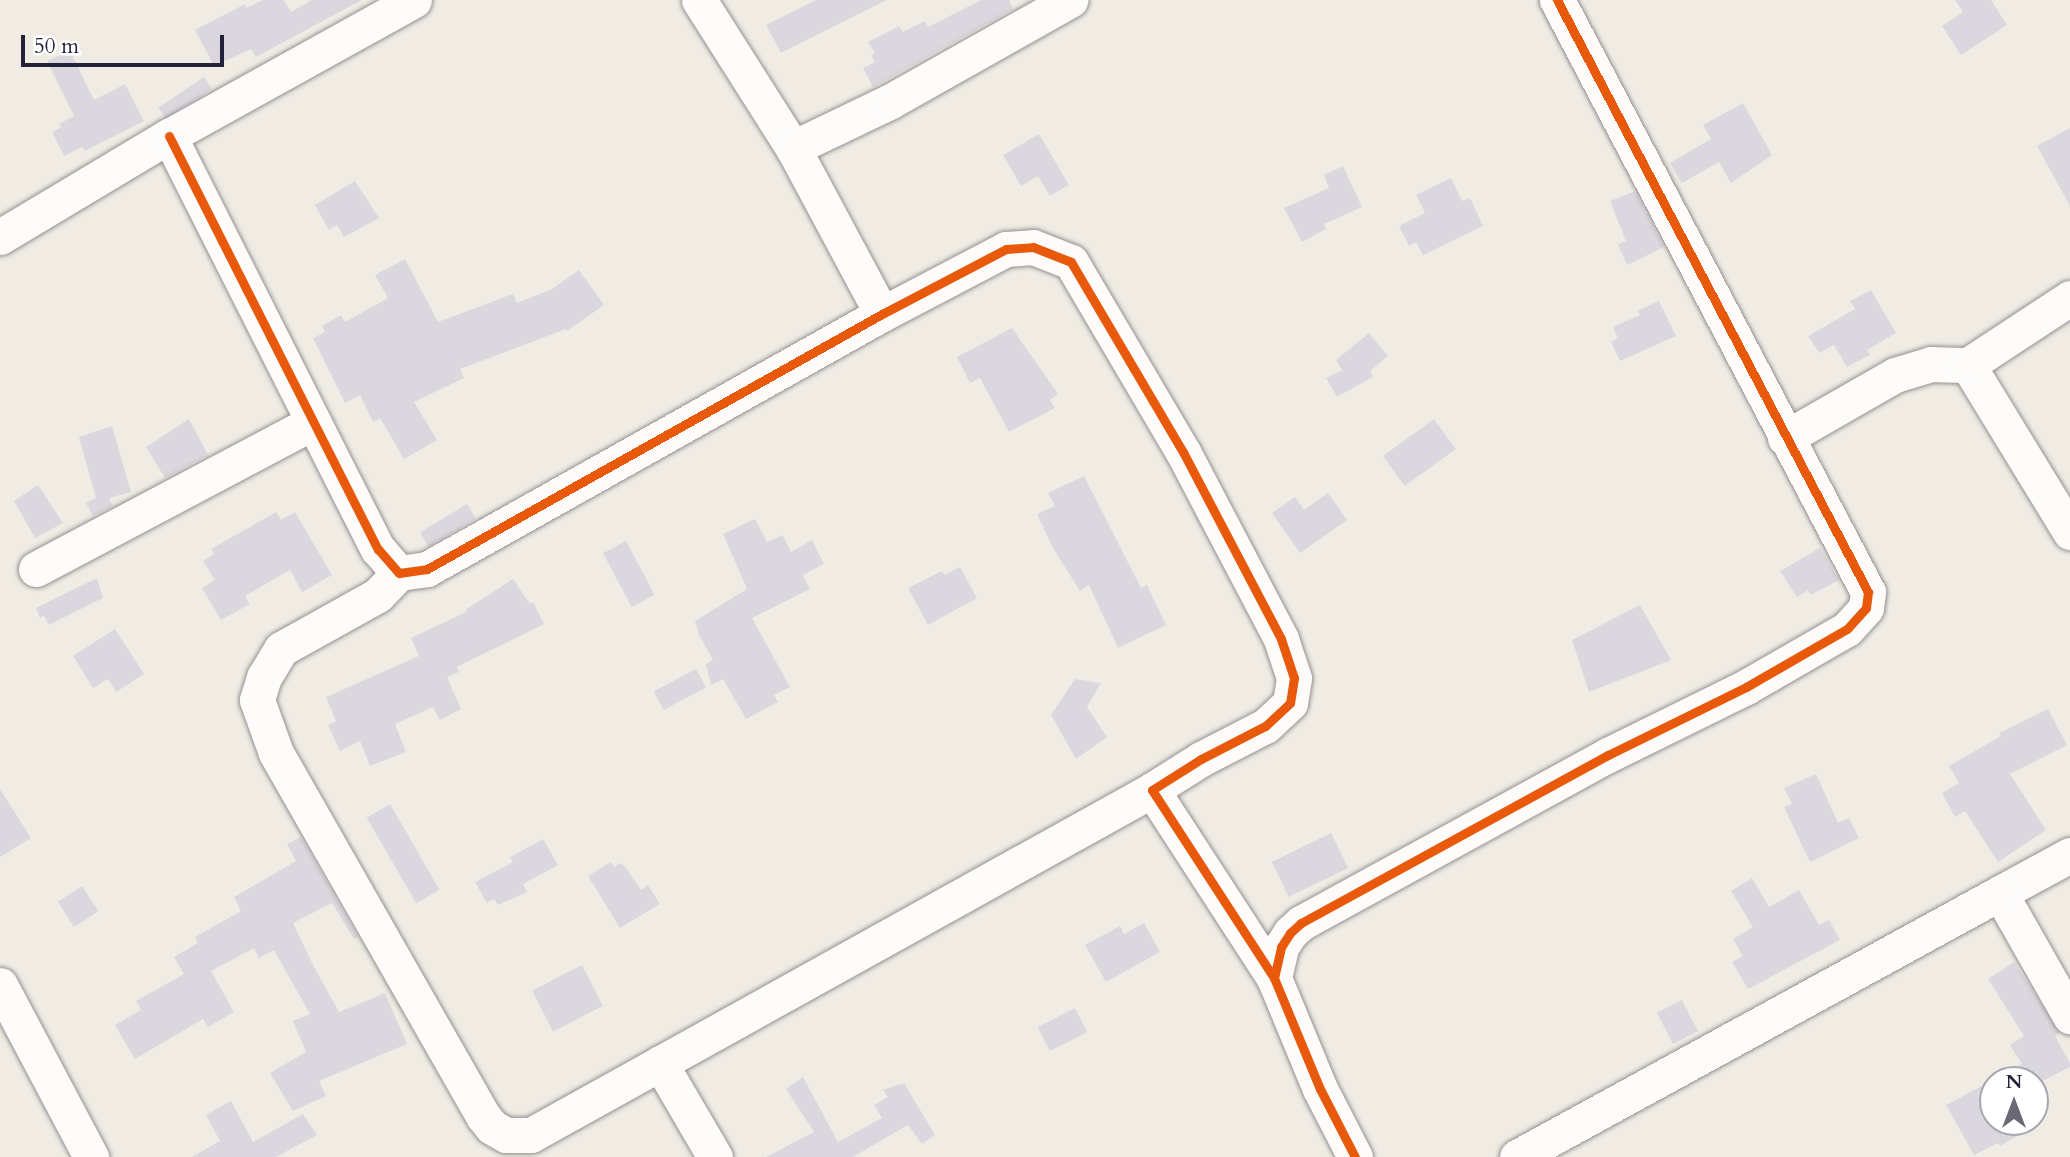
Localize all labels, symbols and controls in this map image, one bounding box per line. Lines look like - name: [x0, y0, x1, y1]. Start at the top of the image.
- scale bar: [24, 21, 228, 65]
- text: 50 m: [34, 32, 79, 61]
- north arrow: [1979, 1066, 2049, 1136]
- text: N: [2006, 1069, 2022, 1095]

